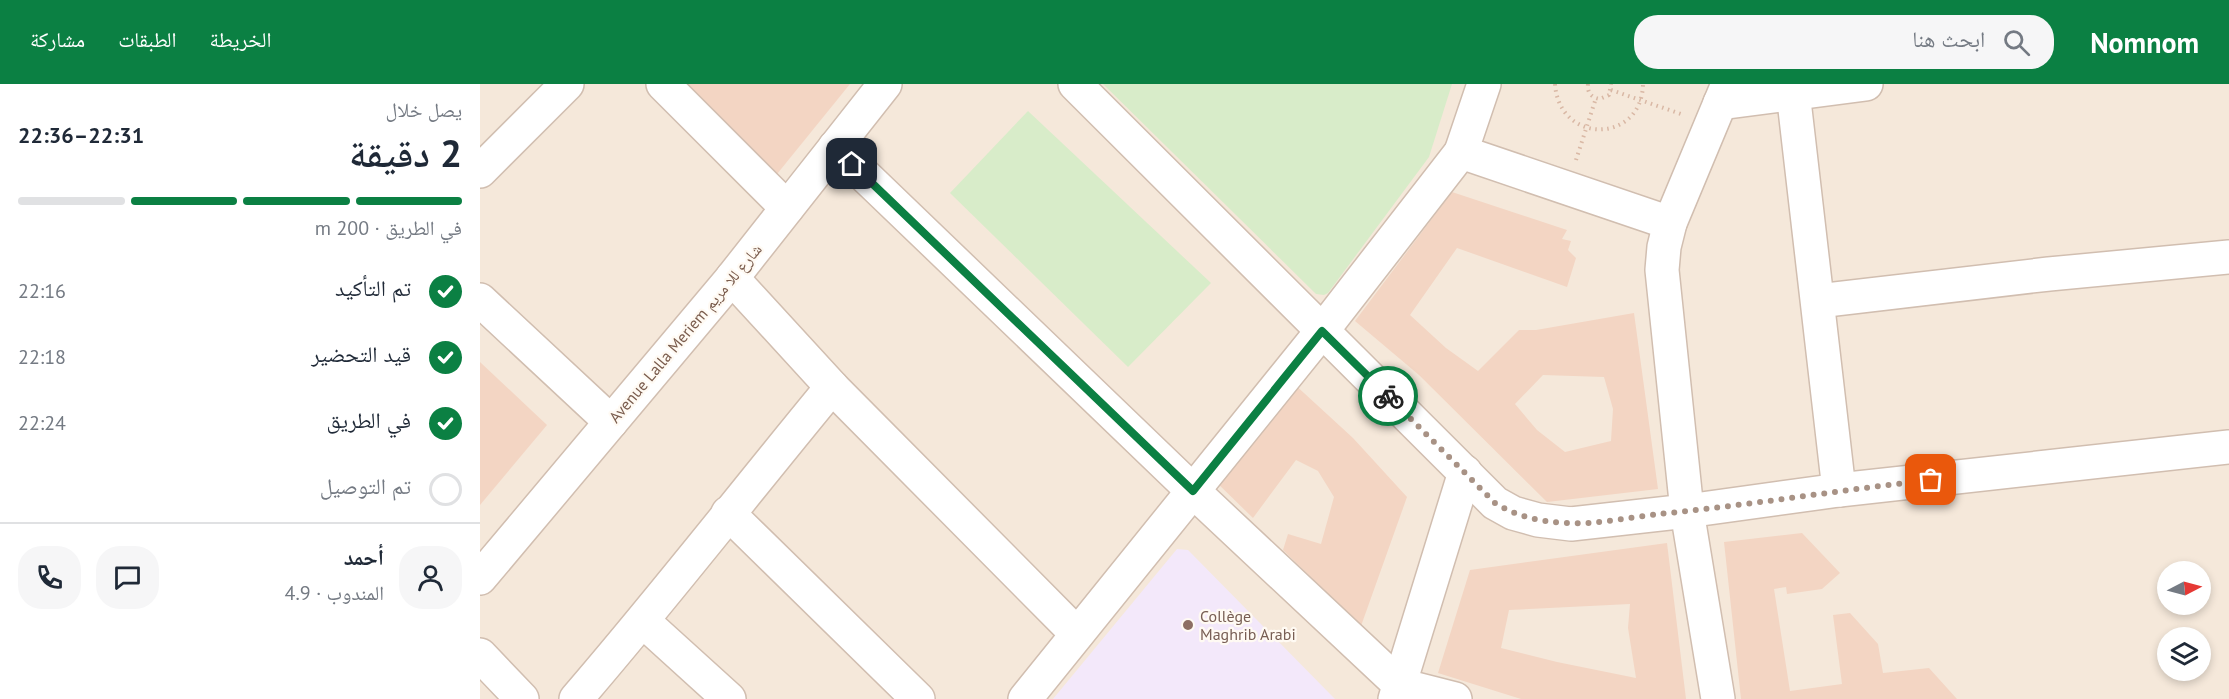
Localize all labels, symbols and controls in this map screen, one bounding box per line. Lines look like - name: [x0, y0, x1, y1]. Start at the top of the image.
- search box: [1634, 15, 2054, 69]
- text: Nomnom: [2090, 24, 2199, 61]
- text: ابحث هنا: [1912, 25, 1985, 53]
- text: مشاركة: [30, 26, 85, 53]
- text: الطبقات: [118, 26, 177, 53]
- text: الخريطة: [210, 26, 271, 53]
- icon: search: [2000, 26, 2033, 59]
- text: يصل خلال: [386, 97, 462, 123]
- text: 22:31–22:36: [18, 121, 144, 149]
- text: 2 دقيقة: [349, 127, 462, 178]
- pin: [826, 138, 877, 189]
- icon: home: [835, 147, 868, 180]
- text: في الطريق · 200 m: [315, 215, 462, 241]
- street label: Avenue Lalla Meriem شارع للا مريم: [604, 239, 767, 427]
- text: تم التأكيد: [335, 274, 411, 302]
- icon: check: [429, 275, 462, 308]
- text: 22:16: [18, 278, 66, 304]
- text: قيد التحضير: [311, 340, 411, 368]
- icon: check: [429, 341, 462, 374]
- text: 22:18: [18, 344, 66, 370]
- courier: [1358, 366, 1418, 426]
- icon: bike: [1372, 380, 1405, 413]
- text: في الطريق: [326, 406, 411, 434]
- icon: check: [429, 407, 462, 440]
- text: 22:24: [18, 410, 66, 436]
- pin: [1905, 454, 1956, 505]
- icon: bag: [1914, 463, 1947, 496]
- text: تم التوصيل: [320, 472, 411, 500]
- text: أحمد: [344, 543, 384, 571]
- button: phone: [18, 546, 81, 609]
- button: chat: [96, 546, 159, 609]
- button: person: [399, 546, 462, 609]
- north arrow: [2157, 561, 2211, 615]
- map controls: [2157, 561, 2211, 681]
- text: المندوب · 4.9: [285, 580, 384, 606]
- place label: Collège Maghrib Arabi: [1200, 606, 1296, 644]
- marker: Collège Maghrib Arabi: [1181, 618, 1195, 632]
- button: layers: [2157, 627, 2211, 681]

